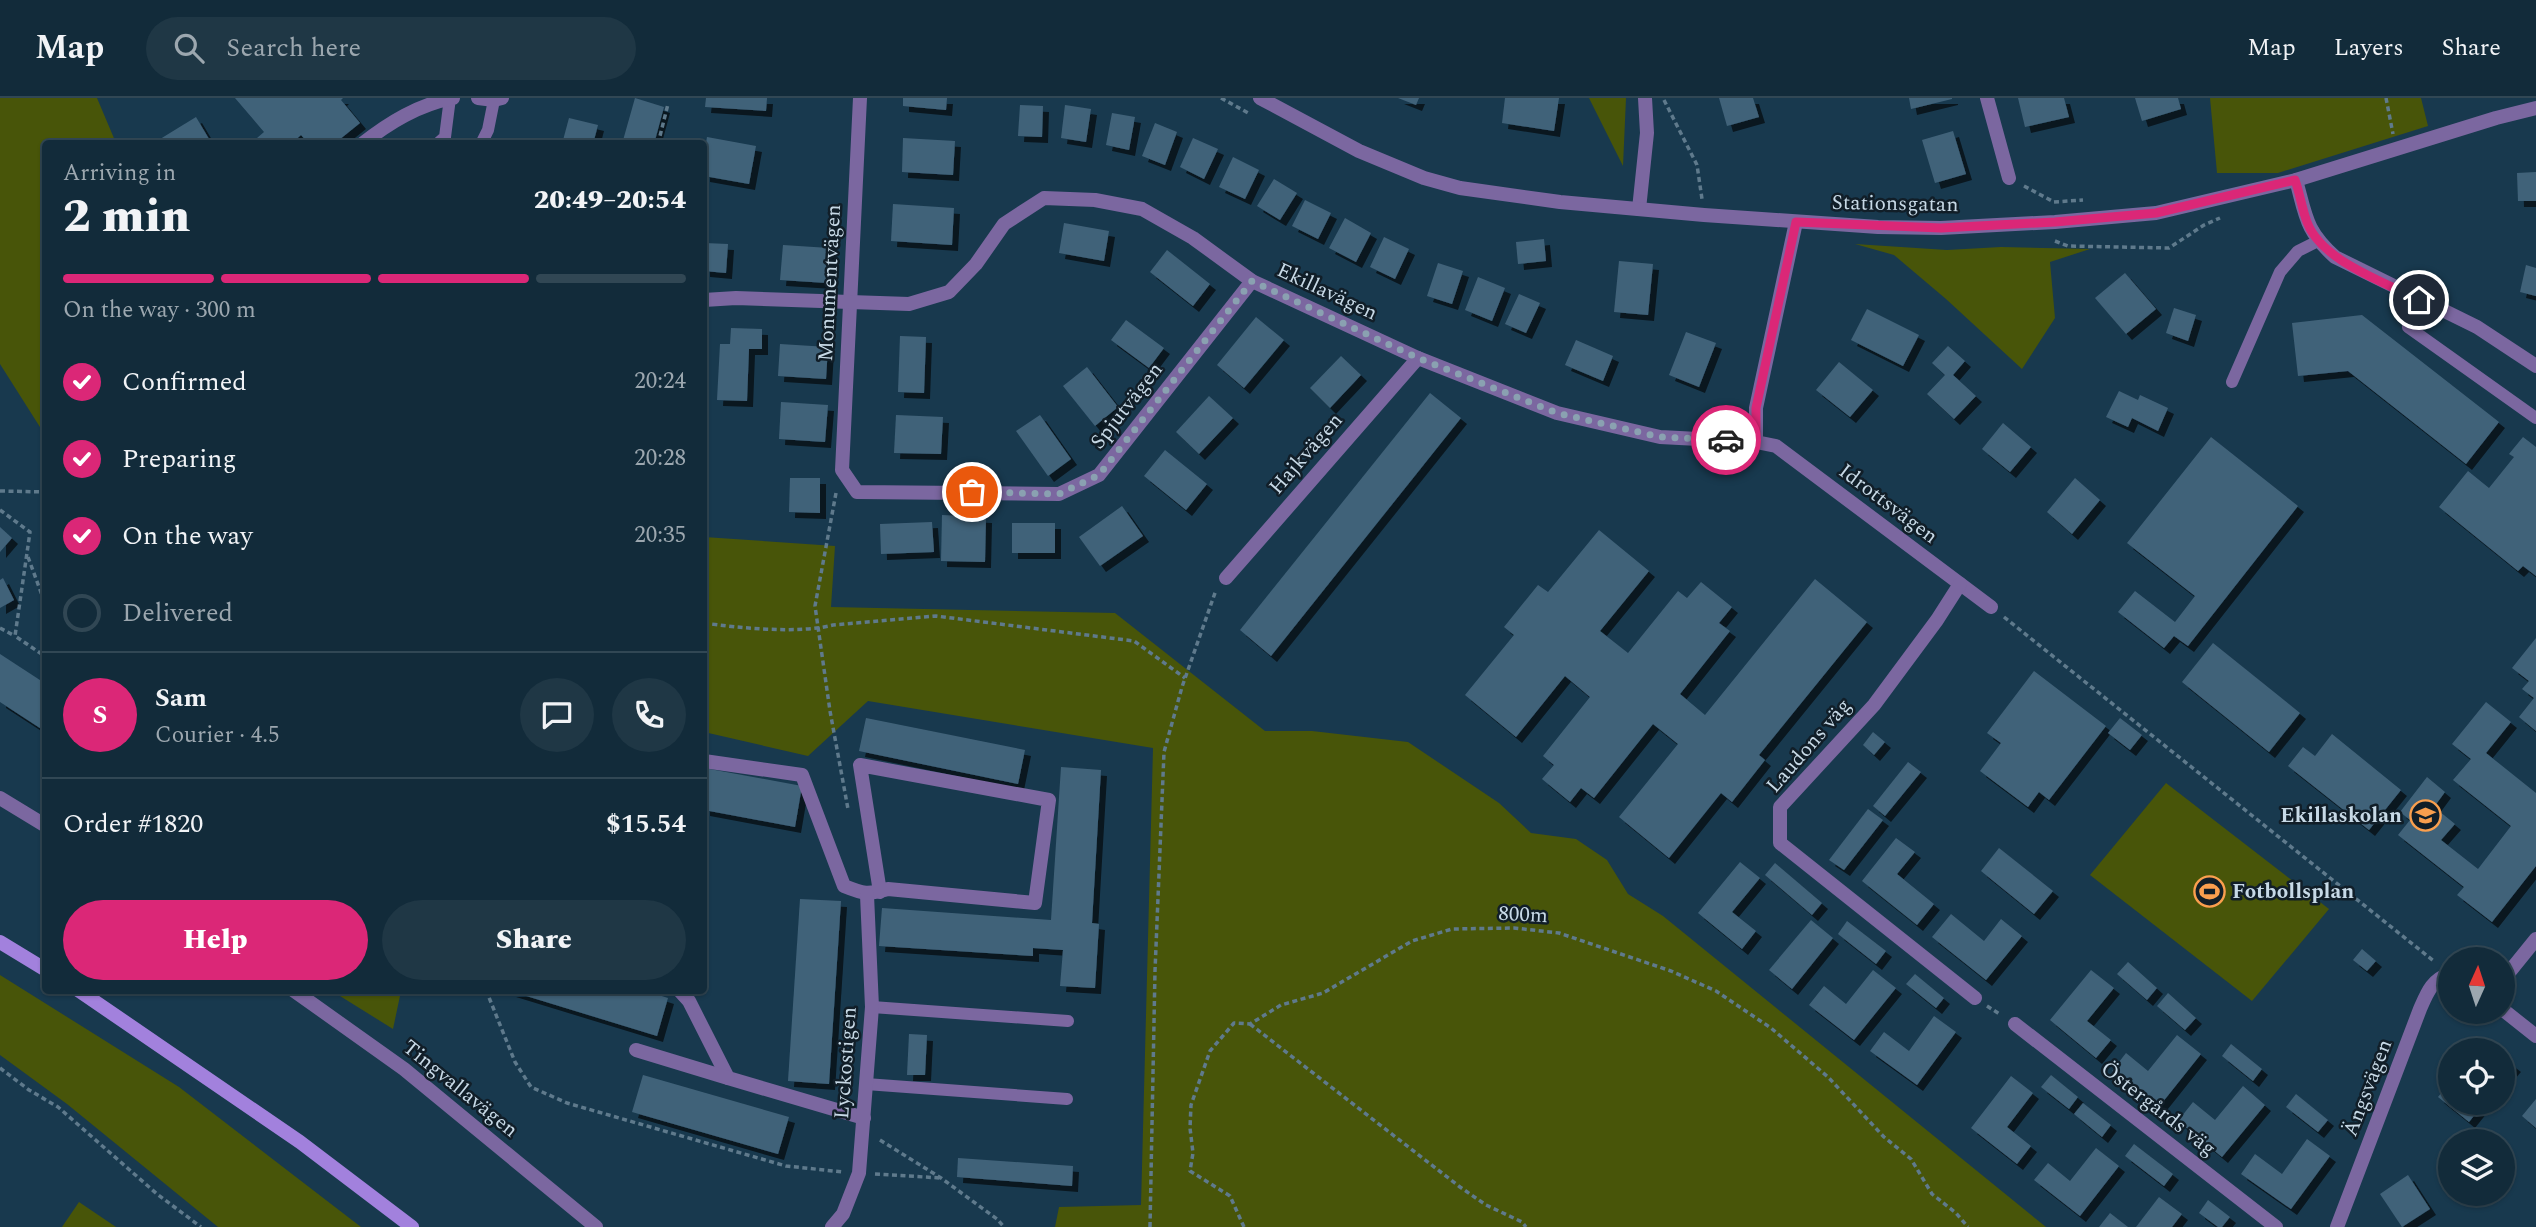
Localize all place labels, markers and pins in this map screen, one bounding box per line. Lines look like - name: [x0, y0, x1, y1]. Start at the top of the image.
- pin: [2389, 270, 2449, 330]
- pin: [942, 462, 1002, 522]
- school or university icon: Ekillaskolan: [2408, 799, 2442, 833]
- place label: Ekillaskolan: [2280, 800, 2402, 832]
- sports icon: Fotbollsplan: [2192, 875, 2226, 909]
- place label: Fotbollsplan: [2232, 876, 2354, 908]

